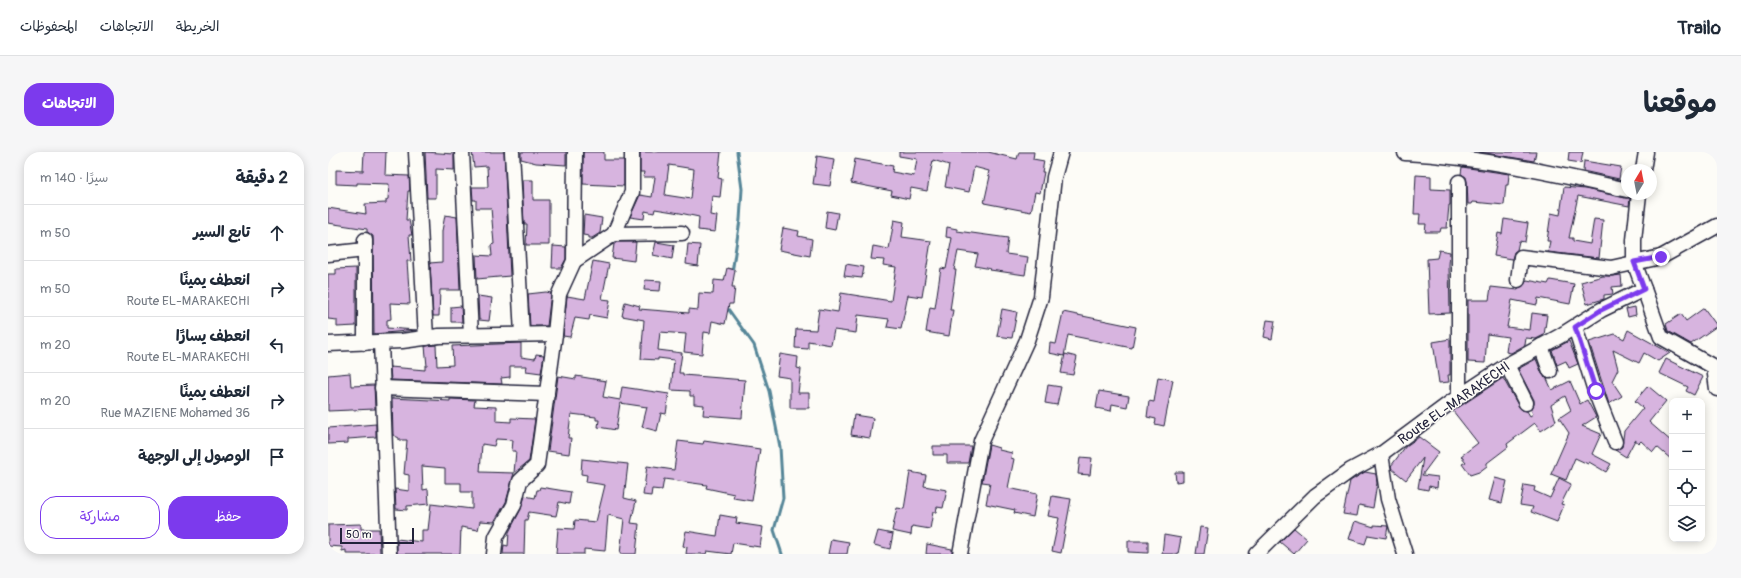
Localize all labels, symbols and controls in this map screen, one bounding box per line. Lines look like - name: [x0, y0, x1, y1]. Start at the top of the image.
- text: Trailo: [1677, 16, 1721, 40]
- text: المحفوظات: [20, 18, 78, 35]
- text: الاتجاهات: [100, 18, 154, 35]
- text: الخريطة: [176, 18, 219, 35]
- button: الاتجاهات: [24, 83, 114, 126]
- text: موقعنا: [1643, 86, 1717, 121]
- north arrow: [1621, 164, 1657, 200]
- text: 2 دقيقة: [236, 167, 288, 188]
- text: سيرًا · 140 m: [40, 170, 108, 186]
- icon: ahead: [266, 222, 288, 244]
- text: تابع السير: [193, 223, 250, 242]
- text: 50 m: [40, 225, 70, 241]
- route end: [1652, 248, 1670, 266]
- text: انعطف يمينًا: [180, 271, 250, 290]
- icon: right: [266, 278, 288, 300]
- text: 50 m: [40, 281, 70, 297]
- text: Route EL-MARAKECHI: [127, 293, 250, 309]
- text: انعطف يسارًا: [176, 327, 250, 346]
- icon: left: [266, 334, 288, 356]
- text: 20 m: [40, 337, 71, 353]
- text: Route EL-MARAKECHI: [127, 349, 250, 365]
- street label: Route EL-MARAKECHI: [1395, 358, 1513, 448]
- route start: [1587, 382, 1605, 400]
- text: انعطف يمينًا: [180, 383, 250, 402]
- icon: right: [266, 390, 288, 412]
- text: 20 m: [40, 393, 71, 409]
- map controls: [1669, 398, 1705, 542]
- button: +: [1669, 398, 1705, 434]
- text: 36 Rue MAZIENE Mohamed: [101, 405, 250, 421]
- button: −: [1669, 434, 1705, 470]
- icon: arrive: [266, 446, 288, 468]
- text: الوصول إلى الوجهة: [138, 447, 250, 466]
- button: locate: [1669, 470, 1705, 506]
- button: مشاركة: [40, 496, 160, 539]
- button: حفظ: [168, 496, 288, 539]
- button: layers: [1669, 506, 1705, 542]
- scale bar: [340, 526, 414, 545]
- text: 50 m: [346, 528, 372, 541]

